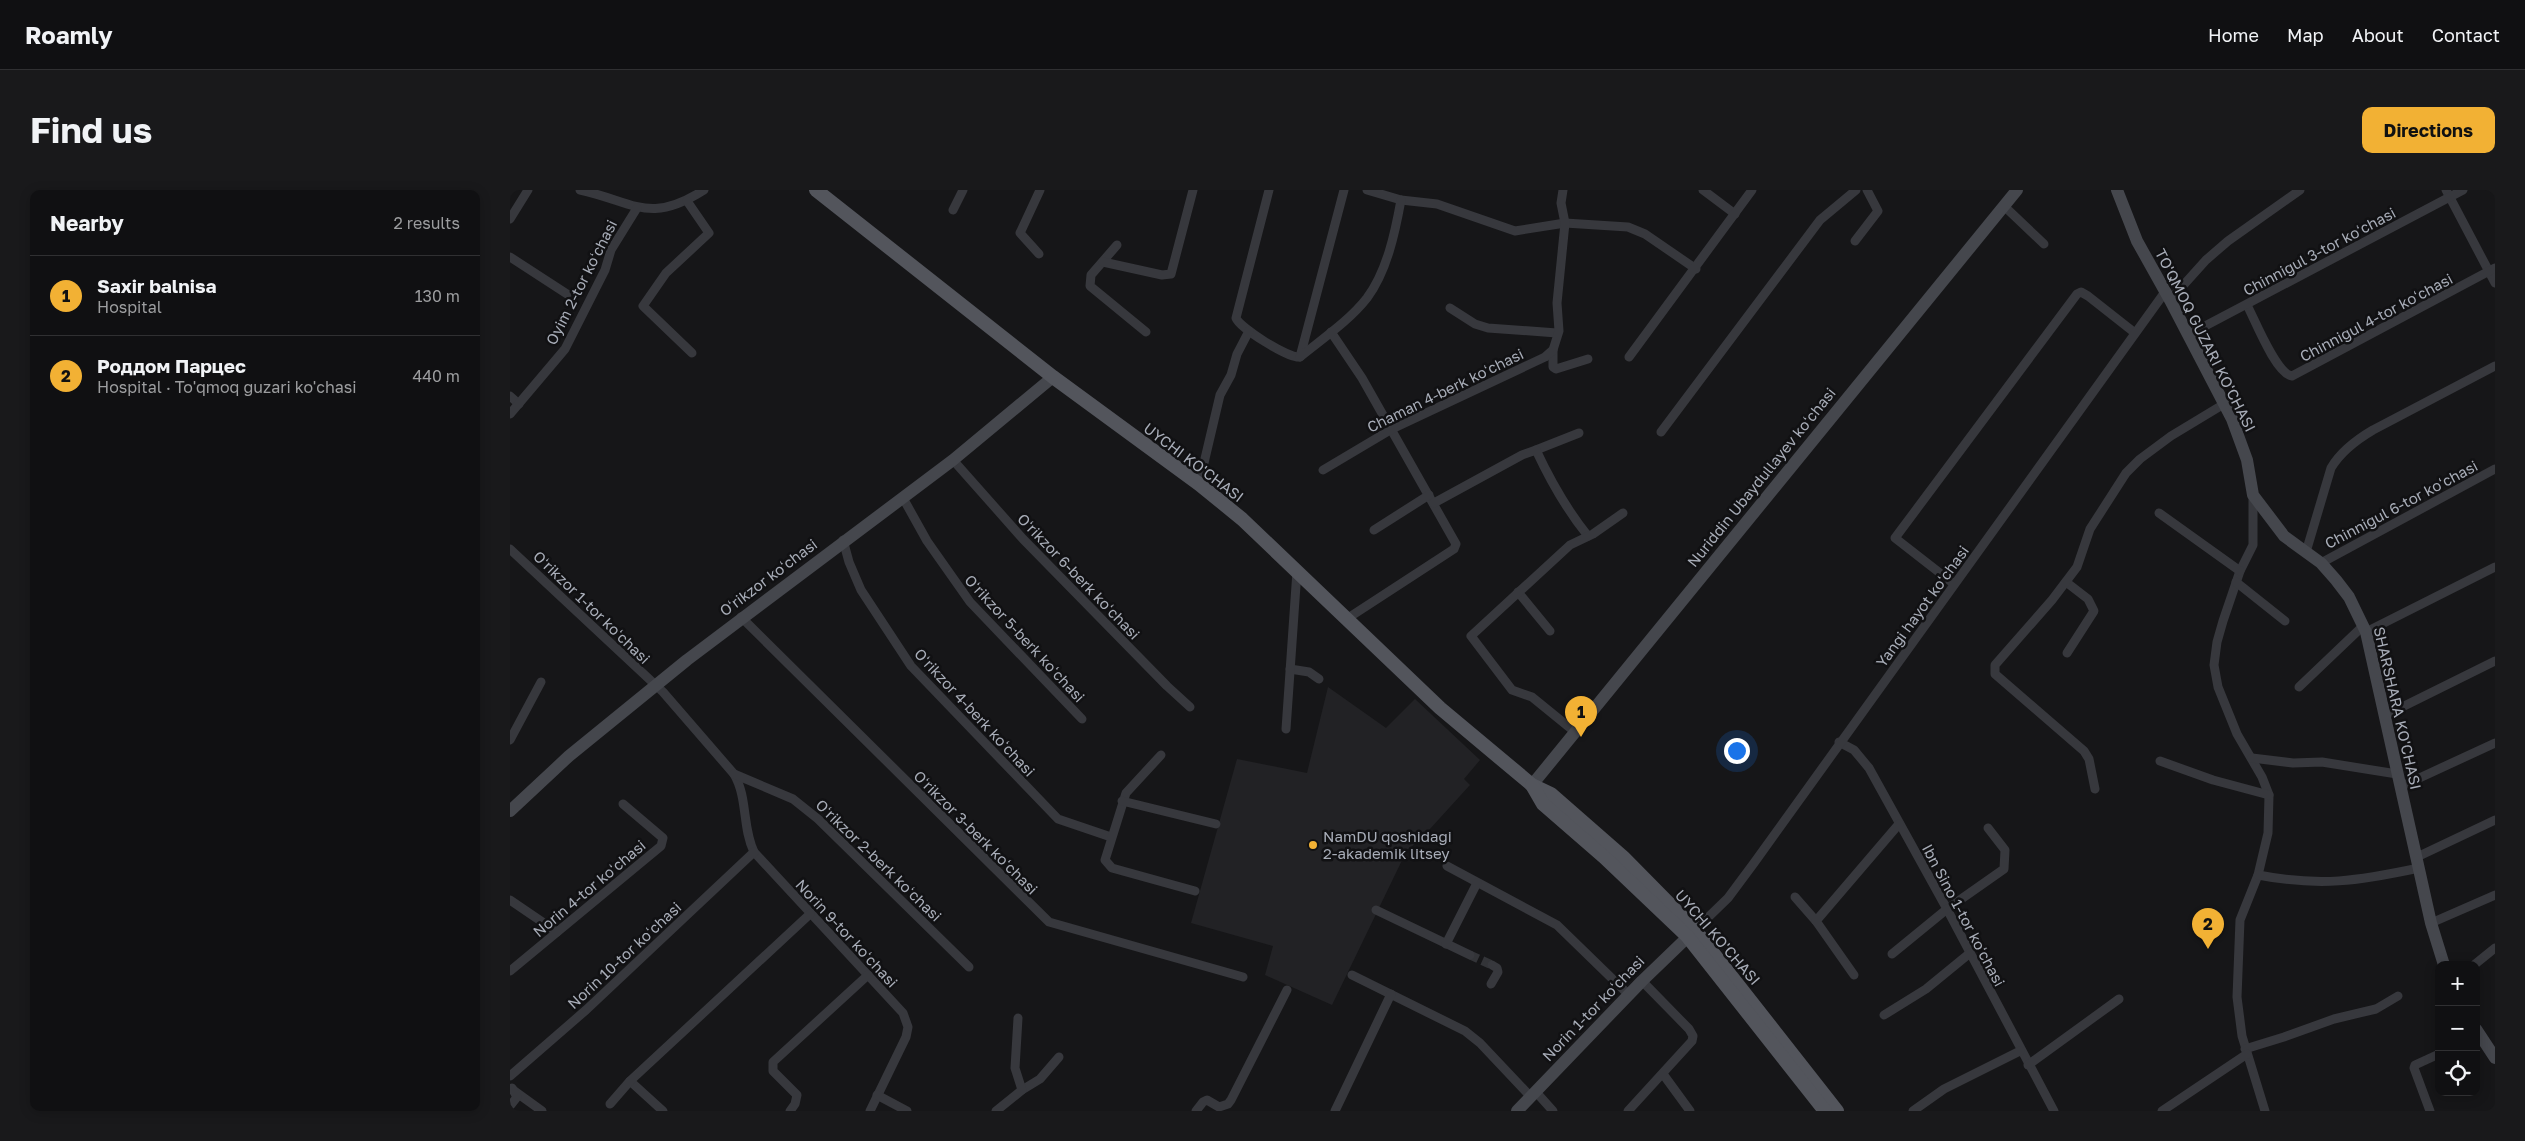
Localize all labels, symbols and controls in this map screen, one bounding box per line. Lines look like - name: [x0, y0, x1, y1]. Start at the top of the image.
- text: Roamly: [25, 20, 113, 49]
- text: Home: [2208, 24, 2259, 46]
- text: Map: [2287, 24, 2324, 46]
- text: About: [2352, 24, 2404, 46]
- text: Contact: [2432, 24, 2500, 46]
- button: Directions: [2362, 107, 2495, 153]
- text: Find us: [30, 109, 152, 151]
- street label: Chinnigul 3-tor koʻchasi: [2240, 203, 2398, 299]
- text: Nearby: [50, 210, 124, 236]
- text: 2 results: [394, 213, 460, 233]
- street label: Oyim 2-tor koʻchasi: [542, 216, 620, 348]
- street label: TO'QMOQ GUZARI KO'CHASI: [2152, 246, 2260, 434]
- street label: Chinnigul 4-tor koʻchasi: [2296, 269, 2456, 365]
- text: Saxir balnisa: [97, 274, 217, 297]
- text: 1: [62, 286, 70, 306]
- text: 130 m: [415, 286, 460, 306]
- text: Hospital: [97, 297, 162, 317]
- street label: Chaman 4-berk koʻchasi: [1364, 344, 1526, 436]
- text: Роддом Парцес: [97, 354, 246, 377]
- text: 2: [61, 366, 71, 386]
- text: 440 m: [412, 366, 460, 386]
- text: Hospital · To'qmoq guzari ko'chasi: [97, 377, 357, 397]
- street label: Nuriddin Ubaydullayev koʻchasi: [1683, 384, 1839, 570]
- street label: UYCHI KO'CHASI: [1140, 419, 1248, 505]
- street label: Chinnigul 6-tor koʻchasi: [2322, 456, 2480, 552]
- street label: Oʻrikzor 6-berk koʻchasi: [1014, 509, 1144, 643]
- street label: Oʻrikzor koʻchasi: [716, 534, 820, 620]
- street label: Yangi hayot koʻchasi: [1872, 542, 1972, 670]
- street label: Oʻrikzor 1-tor koʻchasi: [530, 547, 654, 667]
- street label: Oʻrikzor 5-berk koʻchasi: [961, 571, 1089, 705]
- street label: SHARSHARA KO'CHASI: [2370, 625, 2426, 791]
- street label: Oʻrikzor 4-berk koʻchasi: [911, 644, 1039, 780]
- pin: 1: [1565, 696, 1597, 737]
- your location: [1724, 738, 1750, 764]
- street label: Oʻrikzor 3-berk koʻchasi: [910, 766, 1042, 898]
- street label: Oʻrikzor 2-berk koʻchasi: [812, 795, 946, 925]
- place label: NamDU qoshidagi 2-akademik litsey: [1323, 827, 1452, 862]
- street label: Norin 4-tor koʻchasi: [529, 836, 649, 940]
- marker: NamDU qoshidagi 2-akademik litsey: [1307, 839, 1319, 851]
- street label: Ibn Sino 1-tor koʻchasi: [1919, 841, 2009, 989]
- street label: Norin 9-tor koʻchasi: [792, 875, 902, 991]
- street label: UYCHI KO'CHASI: [1672, 886, 1764, 988]
- street label: Norin 10-tor koʻchasi: [564, 898, 684, 1012]
- pin: 2: [2192, 908, 2224, 949]
- street label: Norin 1-tor koʻchasi: [1538, 952, 1648, 1064]
- map controls: [2435, 961, 2480, 1096]
- button: +: [2435, 961, 2480, 1006]
- button: −: [2435, 1006, 2480, 1051]
- button: locate: [2435, 1051, 2480, 1096]

